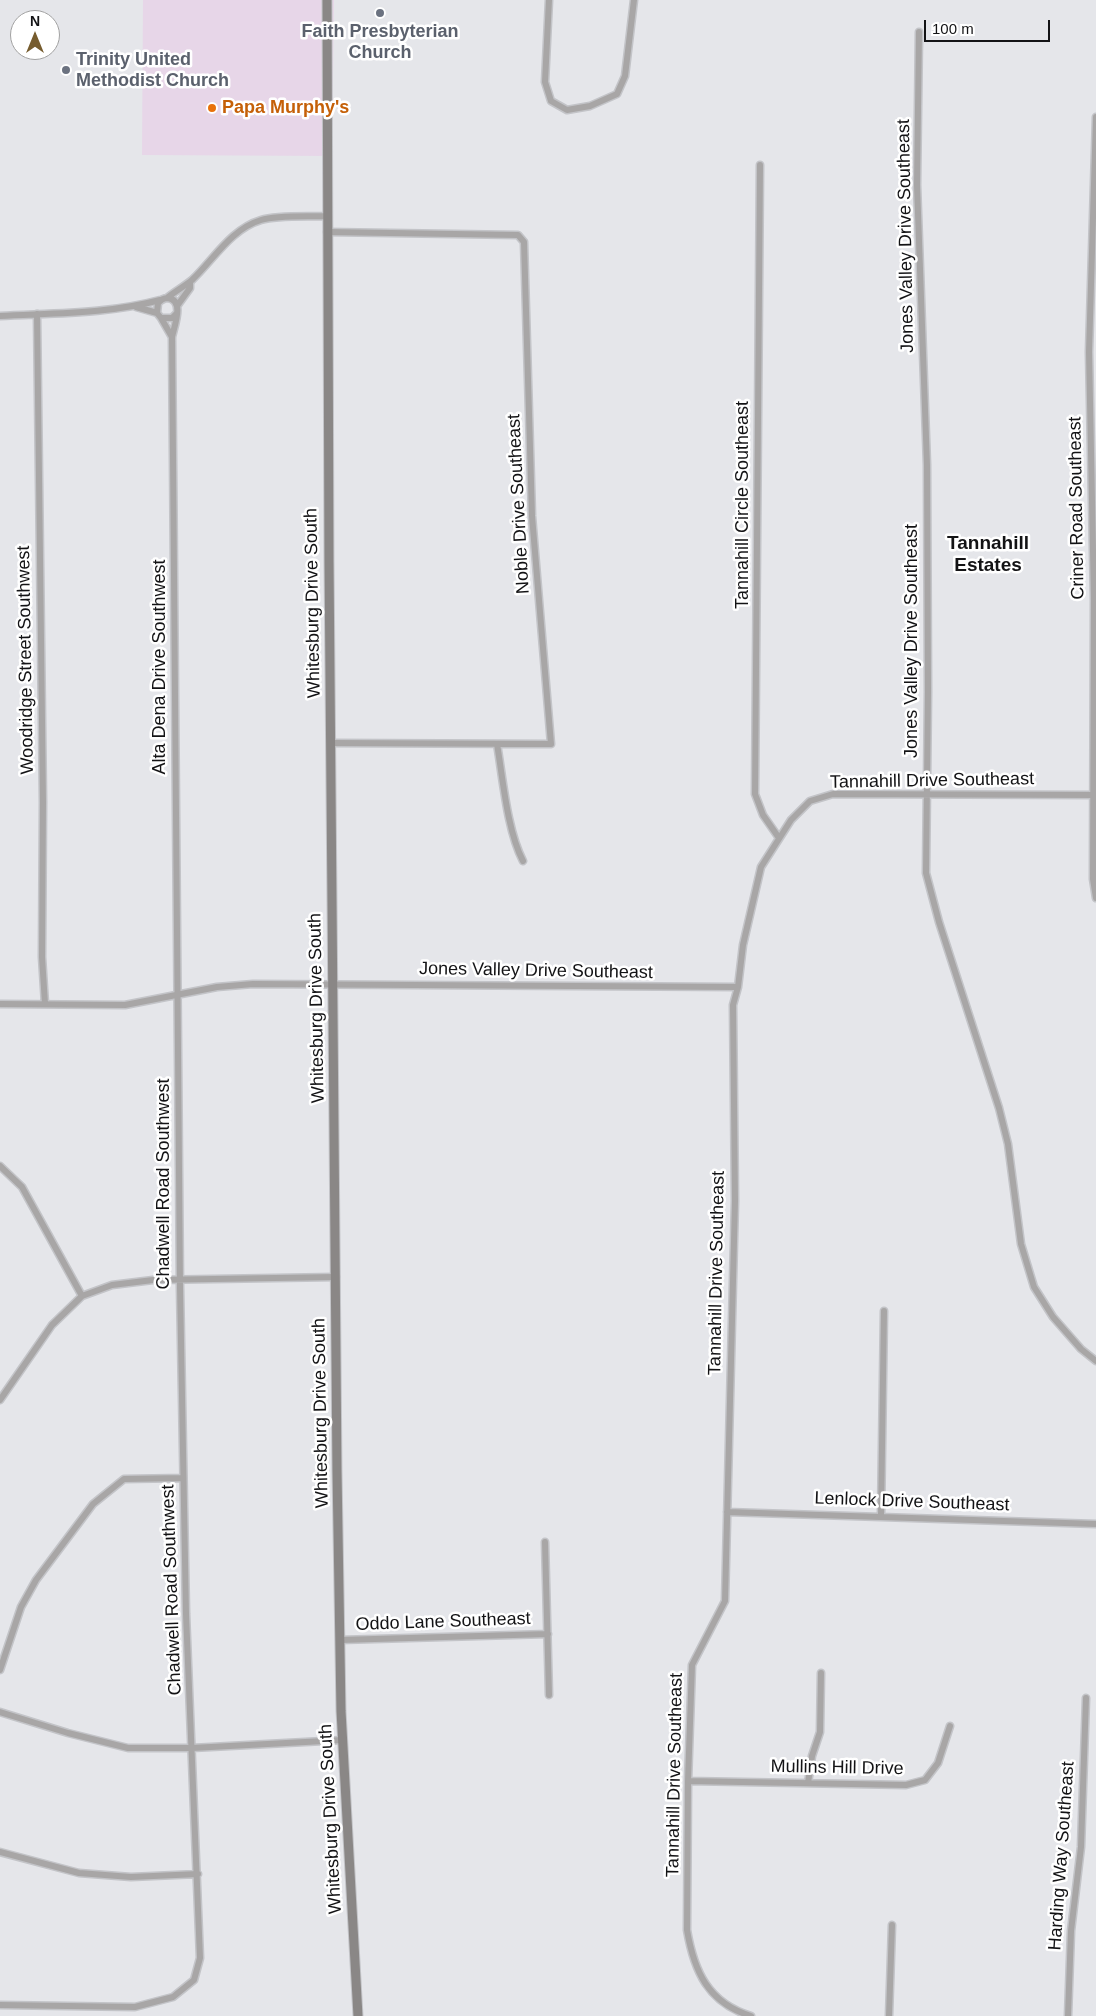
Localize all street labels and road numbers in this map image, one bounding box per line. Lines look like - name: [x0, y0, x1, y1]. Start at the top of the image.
- street label: Jones Valley Drive Southeast: [893, 119, 919, 353]
- street label: Tannahill Circle Southeast: [732, 401, 754, 609]
- street label: Noble Drive Southeast: [504, 414, 534, 594]
- street label: Criner Road Southeast: [1065, 416, 1089, 600]
- street label: Whitesburg Drive South: [301, 508, 325, 698]
- street label: Jones Valley Drive Southeast: [901, 524, 923, 758]
- street label: Woodridge Street Southwest: [13, 545, 39, 775]
- street label: Alta Dena Drive Southwest: [149, 559, 171, 775]
- street label: Tannahill Drive Southeast: [830, 768, 1034, 794]
- street label: Whitesburg Drive South: [305, 913, 329, 1103]
- street label: Jones Valley Drive Southeast: [419, 958, 653, 984]
- street label: Chadwell Road Southwest: [153, 1078, 175, 1290]
- street label: Tannahill Drive Southeast: [704, 1171, 730, 1375]
- street label: Whitesburg Drive South: [309, 1318, 333, 1508]
- street label: Chadwell Road Southwest: [158, 1484, 186, 1696]
- street label: Lenlock Drive Southeast: [814, 1488, 1010, 1516]
- street label: Oddo Lane Southeast: [355, 1608, 531, 1636]
- street label: Tannahill Drive Southeast: [662, 1673, 688, 1877]
- street label: Whitesburg Drive South: [315, 1724, 347, 1914]
- street label: Mullins Hill Drive: [770, 1756, 904, 1780]
- street label: Harding Way Southeast: [1045, 1761, 1079, 1951]

